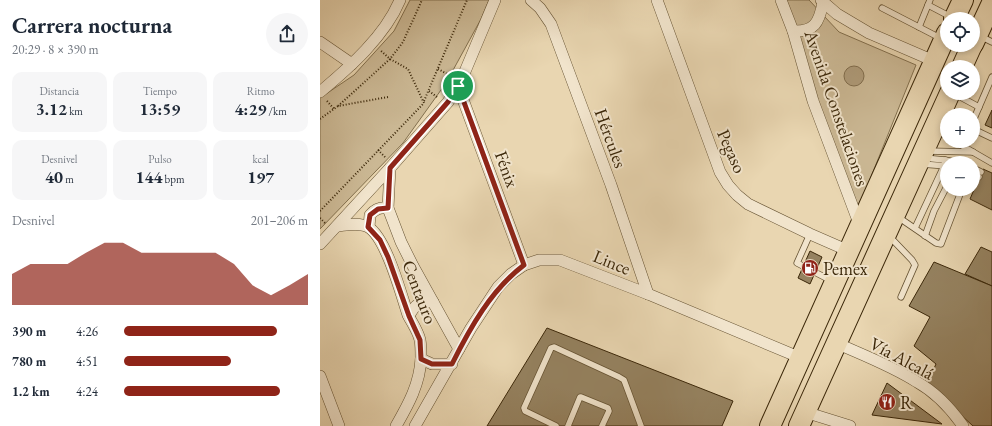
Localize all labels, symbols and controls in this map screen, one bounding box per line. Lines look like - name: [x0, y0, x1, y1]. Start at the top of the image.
- text: Carrera nocturna: [12, 11, 172, 40]
- map controls: [940, 12, 980, 196]
- button: locate: [940, 12, 980, 52]
- button: share: [266, 13, 308, 55]
- street label: Avenida Constelaciones: [799, 26, 875, 189]
- text: 20:29 · 8 × 390 m: [12, 41, 99, 58]
- button: layers: [940, 60, 980, 100]
- pin: [441, 69, 475, 103]
- icon: arrive: [447, 75, 469, 97]
- text: Distancia: [39, 84, 79, 98]
- text: Tiempo: [143, 84, 177, 98]
- text: Ritmo: [247, 84, 275, 98]
- text: 3.12: [36, 98, 67, 120]
- text: 13:59: [140, 98, 180, 120]
- text: 4:29: [235, 98, 266, 120]
- text: km: [67, 104, 83, 118]
- text: /km: [266, 104, 287, 118]
- street label: Hércules: [590, 105, 632, 171]
- button: +: [940, 108, 980, 148]
- street label: Pegaso: [712, 125, 752, 177]
- street label: Fénix: [490, 148, 524, 191]
- text: Desnivel: [41, 152, 77, 166]
- text: Pulso: [148, 152, 172, 166]
- text: kcal: [252, 152, 269, 166]
- button: −: [940, 156, 980, 196]
- text: 40: [45, 166, 63, 188]
- text: 144: [135, 166, 162, 188]
- text: 197: [247, 166, 274, 188]
- text: m: [63, 172, 74, 186]
- text: bpm: [162, 172, 185, 186]
- text: Desnivel: [12, 212, 55, 229]
- text: 201–206 m: [251, 212, 308, 229]
- street label: Lince: [590, 244, 634, 280]
- street label: Centauro: [397, 257, 443, 327]
- place label: Pemex: [823, 257, 868, 280]
- fuel station icon: Pemex: [800, 258, 820, 278]
- text: 390 m: [12, 323, 46, 340]
- text: 4:26: [76, 323, 98, 340]
- street label: Vía Alcalá: [866, 332, 939, 385]
- text: 780 m: [12, 353, 46, 370]
- text: 4:51: [76, 353, 98, 370]
- text: 1.2 km: [12, 383, 50, 400]
- text: 4:24: [76, 383, 98, 400]
- place label: R: [900, 391, 913, 414]
- restaurant icon: R: [877, 392, 897, 412]

